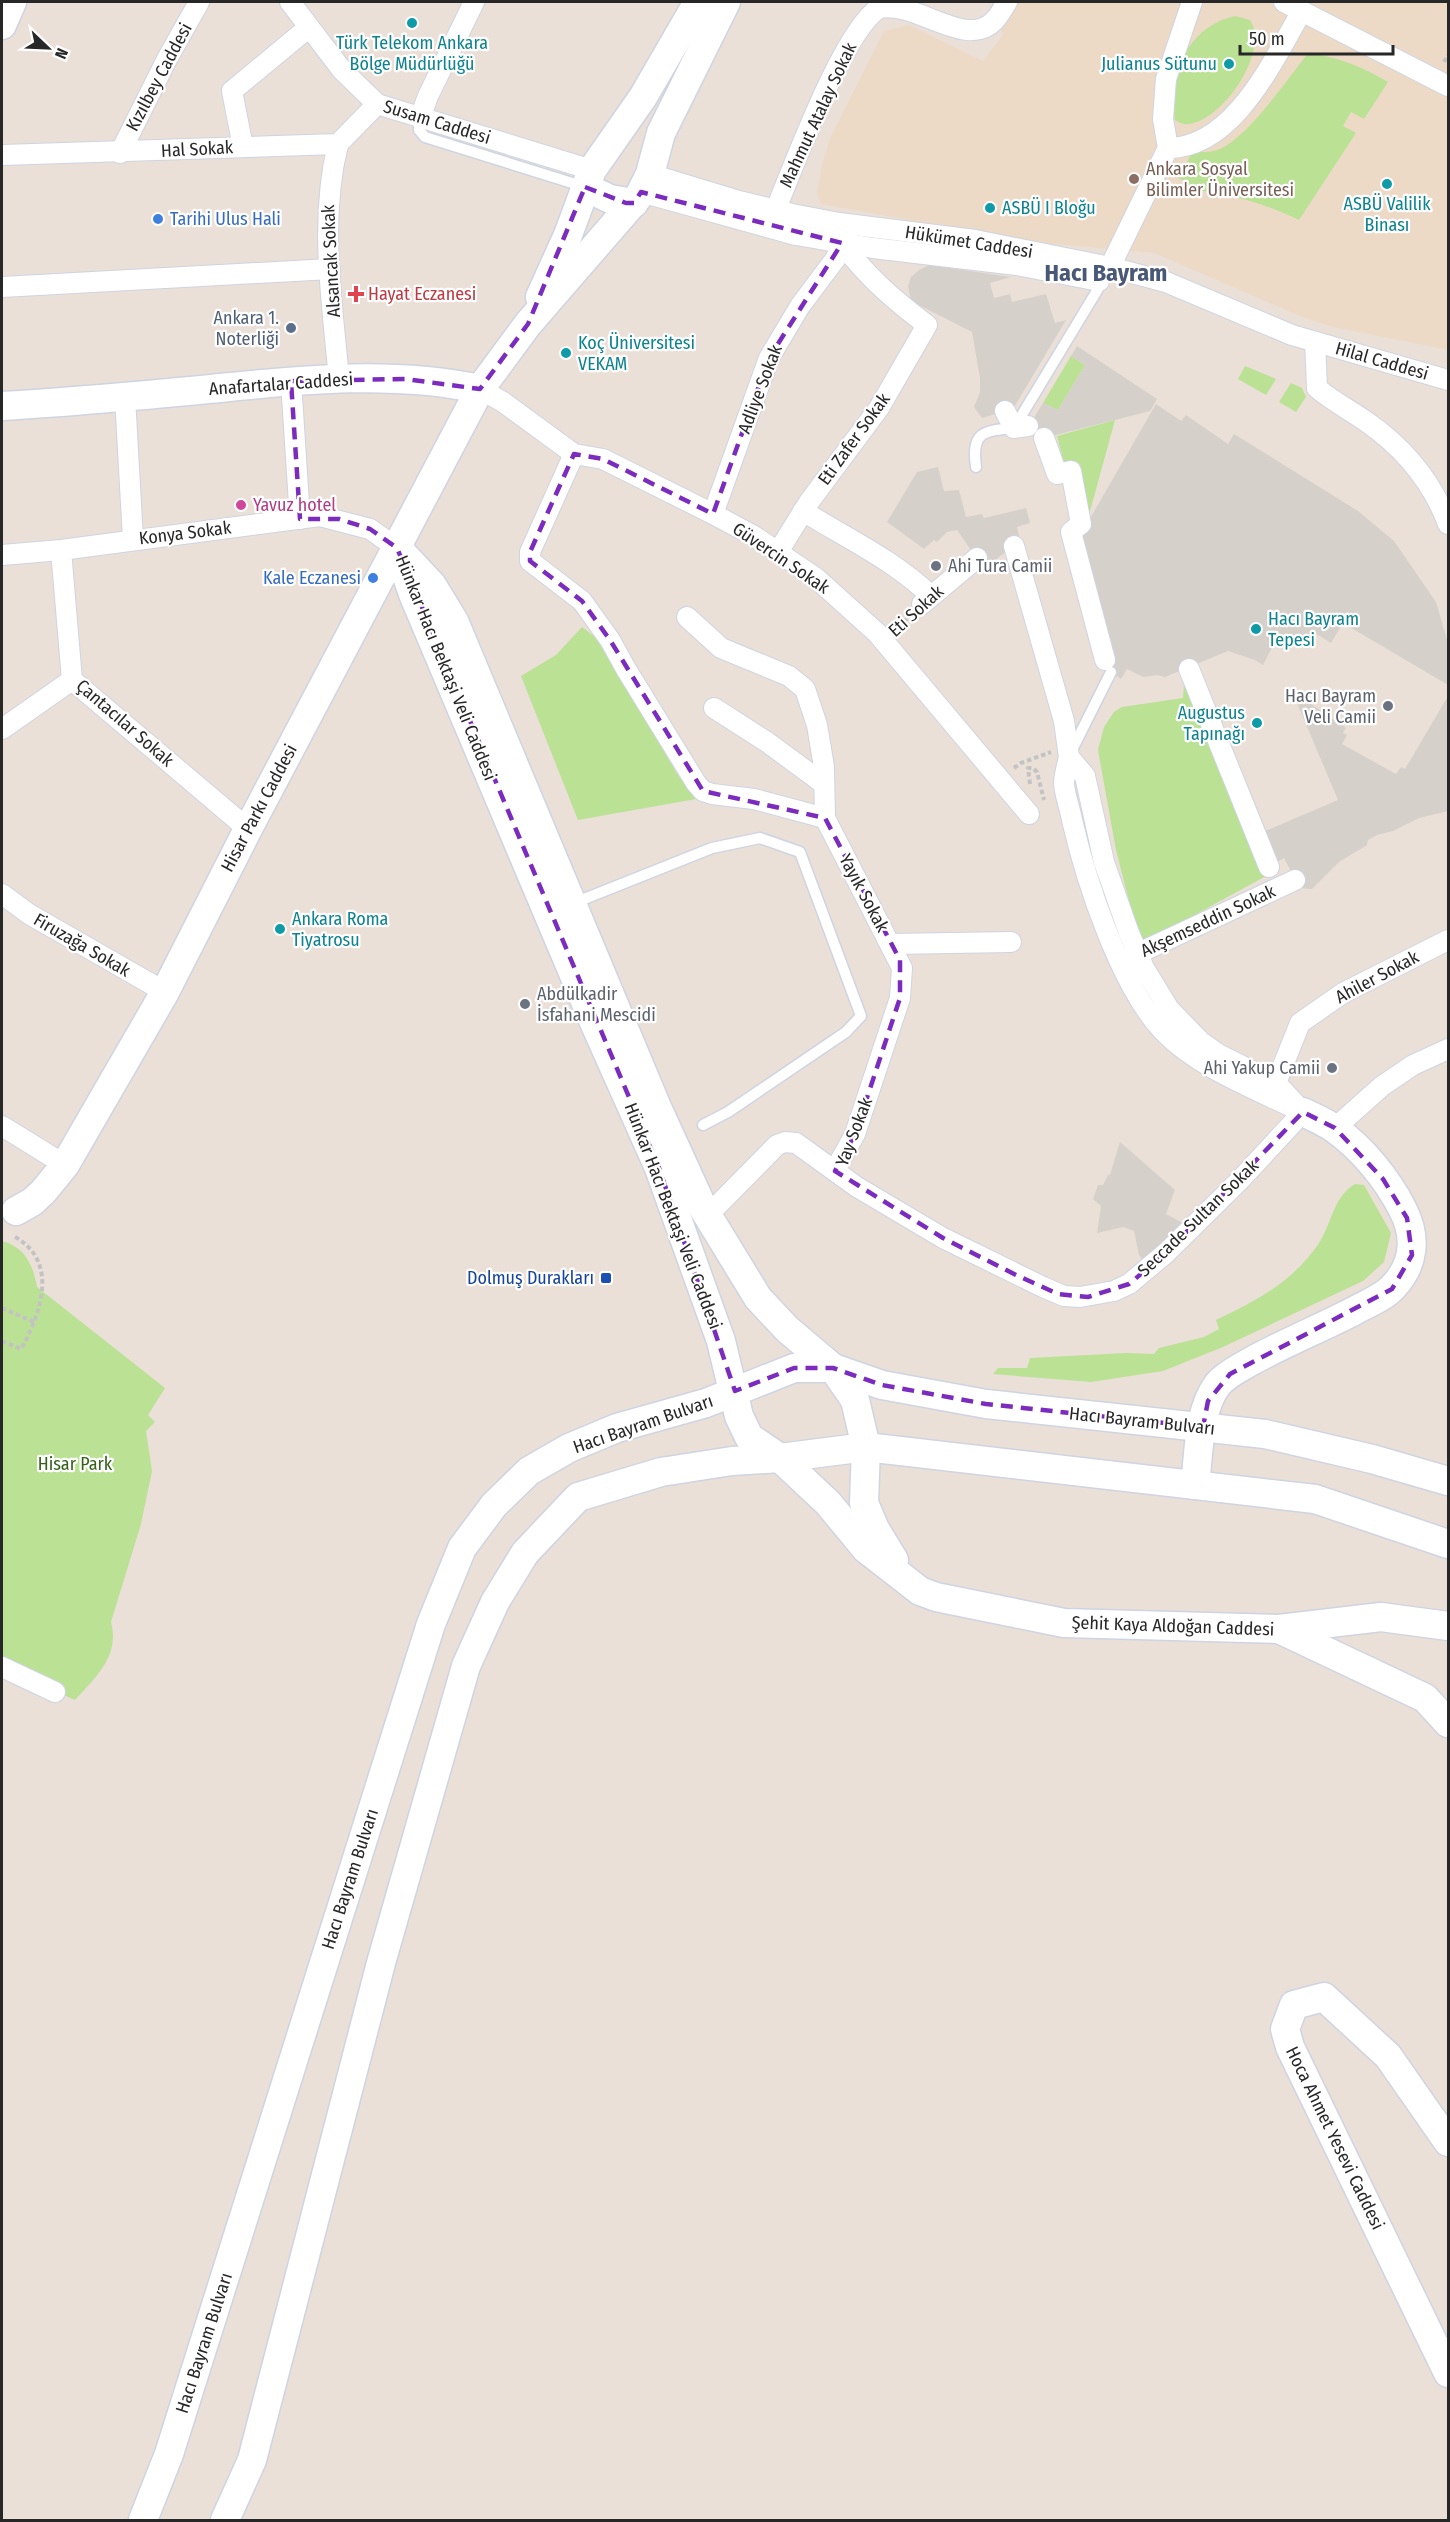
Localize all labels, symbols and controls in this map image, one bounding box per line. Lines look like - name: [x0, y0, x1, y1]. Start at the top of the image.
- marker: Türk Telekom Ankara Bölge Müdürlüğü: [405, 16, 419, 30]
- north arrow: [18, 18, 78, 78]
- scale bar: [1240, 18, 1393, 56]
- street label: Kızılbey Caddesi: [121, 19, 197, 135]
- text: 50 m: [1249, 28, 1285, 50]
- place label: Türk Telekom Ankara Bölge Müdürlüğü: [336, 32, 488, 75]
- street label: Mahmut Atalay Sokak: [775, 38, 862, 191]
- text: N: [51, 46, 72, 62]
- place label: Julianus Sütunu: [1101, 53, 1217, 75]
- marker: Julianus Sütunu: [1222, 57, 1236, 71]
- street label: Susam Caddesi: [381, 95, 493, 149]
- street label: Hal Sokak: [160, 136, 234, 162]
- place label: Ankara Sosyal Bilimler Üniversitesi: [1146, 158, 1294, 201]
- marker: Ankara Sosyal Bilimler Üniversitesi: [1127, 172, 1141, 186]
- marker: ASBÜ Valilik Binası: [1380, 177, 1394, 191]
- place label: ASBÜ Valilik Binası: [1343, 193, 1431, 236]
- place label: ASBÜ I Bloğu: [1002, 197, 1096, 219]
- marker: ASBÜ I Bloğu: [983, 201, 997, 215]
- street label: Alsancak Sokak: [317, 204, 345, 318]
- place label: Tarihi Ulus Hali: [170, 208, 281, 230]
- marker: Tarihi Ulus Hali: [151, 212, 165, 226]
- street label: Hükümet Caddesi: [904, 221, 1034, 263]
- district label: Hacı Bayram: [1045, 259, 1167, 287]
- place label: Hayat Eczanesi: [368, 283, 476, 305]
- marker: Hayat Eczanesi: [349, 287, 363, 301]
- place label: Ankara 1. Noterliği: [213, 307, 279, 350]
- marker: Ankara 1. Noterliği: [284, 321, 298, 335]
- place label: Koç Üniversitesi VEKAM: [578, 332, 695, 375]
- street label: Hilal Caddesi: [1333, 337, 1431, 385]
- street label: Adliye Sokak: [733, 341, 787, 436]
- marker: Koç Üniversitesi VEKAM: [559, 346, 573, 360]
- street label: Anafartalar Caddesi: [208, 368, 354, 400]
- street label: Eti Zafer Sokak: [813, 388, 895, 489]
- place label: Yavuz hotel: [253, 494, 336, 516]
- marker: Yavuz hotel: [234, 498, 248, 512]
- street label: Konya Sokak: [138, 516, 233, 550]
- street label: Güvercin Sokak: [728, 518, 834, 599]
- street label: Hünkar Hacı Bektaşi Veli Caddesi: [391, 552, 501, 784]
- place label: Ahi Tura Camii: [948, 555, 1052, 577]
- marker: Ahi Tura Camii: [929, 559, 943, 573]
- place label: Kale Eczanesi: [263, 567, 361, 589]
- marker: Kale Eczanesi: [366, 571, 380, 585]
- street label: Eti Sokak: [884, 580, 949, 641]
- place label: Hacı Bayram Tepesi: [1268, 608, 1359, 651]
- marker: Hacı Bayram Tepesi: [1249, 622, 1263, 636]
- street label: Çantacılar Sokak: [72, 675, 179, 772]
- place label: Hacı Bayram Veli Camii: [1285, 685, 1376, 728]
- marker: Hacı Bayram Veli Camii: [1381, 699, 1395, 713]
- place label: Augustus Tapınağı: [1178, 702, 1245, 745]
- marker: Augustus Tapınağı: [1250, 716, 1264, 730]
- street label: Hisar Parkı Caddesi: [216, 740, 302, 876]
- street label: Yayık Sokak: [834, 850, 894, 936]
- street label: Akşemseddin Sokak: [1137, 880, 1279, 962]
- street label: Firuzağa Sokak: [30, 908, 135, 982]
- place label: Ankara Roma Tiyatrosu: [292, 908, 389, 951]
- marker: Ankara Roma Tiyatrosu: [273, 922, 287, 936]
- street label: Ahiler Sokak: [1332, 946, 1423, 1008]
- place label: Abdülkadir İsfahani Mescidi: [537, 983, 656, 1026]
- marker: Abdülkadir İsfahani Mescidi: [518, 997, 532, 1011]
- place label: Ahi Yakup Camii: [1204, 1057, 1320, 1079]
- marker: Ahi Yakup Camii: [1325, 1061, 1339, 1075]
- street label: Yay Sokak: [831, 1094, 877, 1170]
- street label: Hünkar Hacı Bektaşi Veli Caddesi: [620, 1100, 726, 1332]
- street label: Seccade Sultan Sokak: [1133, 1154, 1263, 1281]
- place label: Dolmuş Durakları: [467, 1267, 594, 1289]
- marker: Dolmuş Durakları: [599, 1271, 613, 1285]
- street label: Hacı Bayram Bulvarı: [570, 1390, 716, 1458]
- street label: Hacı Bayram Bulvarı: [1068, 1402, 1216, 1440]
- park label: Hisar Park: [38, 1453, 113, 1475]
- street label: Şehit Kaya Aldoğan Caddesi: [1071, 1611, 1275, 1641]
- street label: Hacı Bayram Bulvarı: [317, 1806, 383, 1952]
- street label: Hoca Ahmet Yesevi Caddesi: [1281, 2043, 1389, 2233]
- street label: Hacı Bayram Bulvarı: [171, 2270, 237, 2416]

